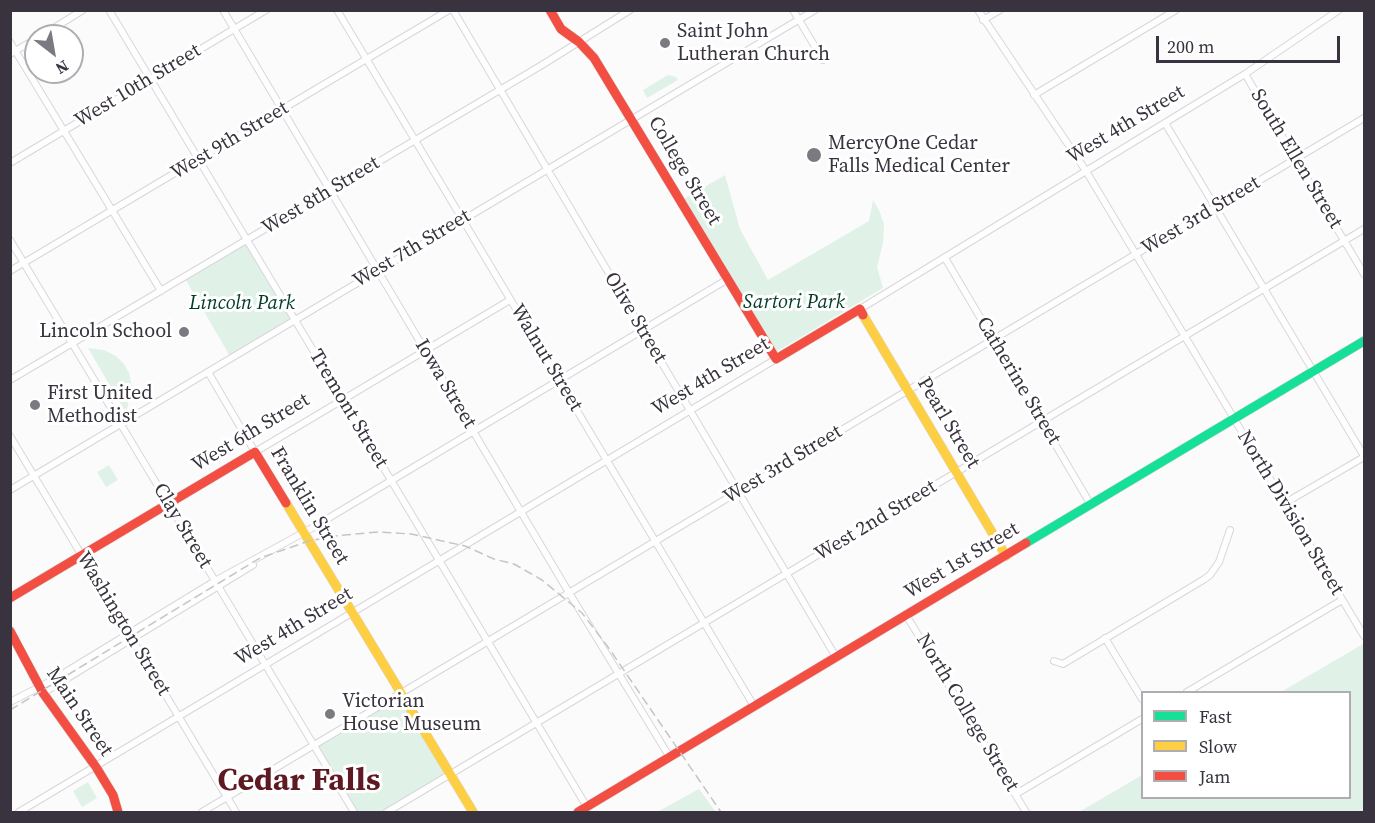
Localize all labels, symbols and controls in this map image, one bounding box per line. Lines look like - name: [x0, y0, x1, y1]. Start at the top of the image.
- place label: Saint John Lutheran Church: [677, 20, 830, 67]
- north arrow: [24, 24, 84, 84]
- scale bar: [1159, 24, 1344, 62]
- text: 200 m: [1167, 34, 1214, 59]
- marker: Saint John Lutheran Church: [658, 36, 672, 50]
- street label: West 10th Street: [71, 39, 205, 133]
- text: N: [52, 55, 73, 80]
- street label: West 4th Street: [1063, 81, 1189, 169]
- street label: South Ellen Street: [1245, 85, 1347, 233]
- street label: West 9th Street: [167, 97, 293, 185]
- street label: College Street: [642, 112, 726, 230]
- place label: MercyOne Cedar Falls Medical Center: [828, 132, 1010, 179]
- marker: MercyOne Cedar Falls Medical Center: [805, 146, 823, 164]
- street label: West 8th Street: [258, 152, 384, 240]
- street label: West 3rd Street: [1137, 171, 1265, 261]
- street label: West 7th Street: [349, 205, 475, 293]
- street label: Olive Street: [598, 268, 672, 368]
- park label: Sartori Park: [743, 291, 845, 315]
- park label: Lincoln Park: [189, 292, 295, 316]
- street label: Walnut Street: [505, 300, 587, 416]
- street label: Catherine Street: [970, 313, 1066, 449]
- place label: Lincoln School: [39, 320, 172, 344]
- marker: Lincoln School: [177, 325, 191, 339]
- street label: West 4th Street: [648, 333, 774, 421]
- street label: Iowa Street: [409, 335, 481, 433]
- street label: Tremont Street: [303, 345, 393, 473]
- street label: Pearl Street: [911, 373, 985, 473]
- place label: First United Methodist: [47, 382, 152, 429]
- street label: West 6th Street: [188, 389, 314, 477]
- marker: First United Methodist: [28, 398, 42, 412]
- street label: West 3rd Street: [719, 420, 847, 510]
- street label: North Division Street: [1231, 426, 1349, 600]
- street label: Franklin Street: [264, 443, 354, 569]
- street label: West 2nd Street: [811, 475, 941, 567]
- street label: Clay Street: [147, 479, 217, 573]
- street label: West 1st Street: [900, 517, 1024, 605]
- street label: Washington Street: [71, 548, 175, 700]
- street label: West 4th Street: [231, 583, 357, 671]
- street label: North College Street: [910, 630, 1024, 796]
- street label: Main Street: [40, 663, 118, 761]
- place label: Victorian House Museum: [342, 690, 481, 737]
- legend: [1141, 691, 1351, 799]
- text: Fast: [1199, 704, 1232, 729]
- marker: Victorian House Museum: [323, 707, 337, 721]
- text: Slow: [1199, 734, 1237, 759]
- district label: Cedar Falls: [218, 763, 380, 801]
- text: Jam: [1199, 764, 1231, 789]

